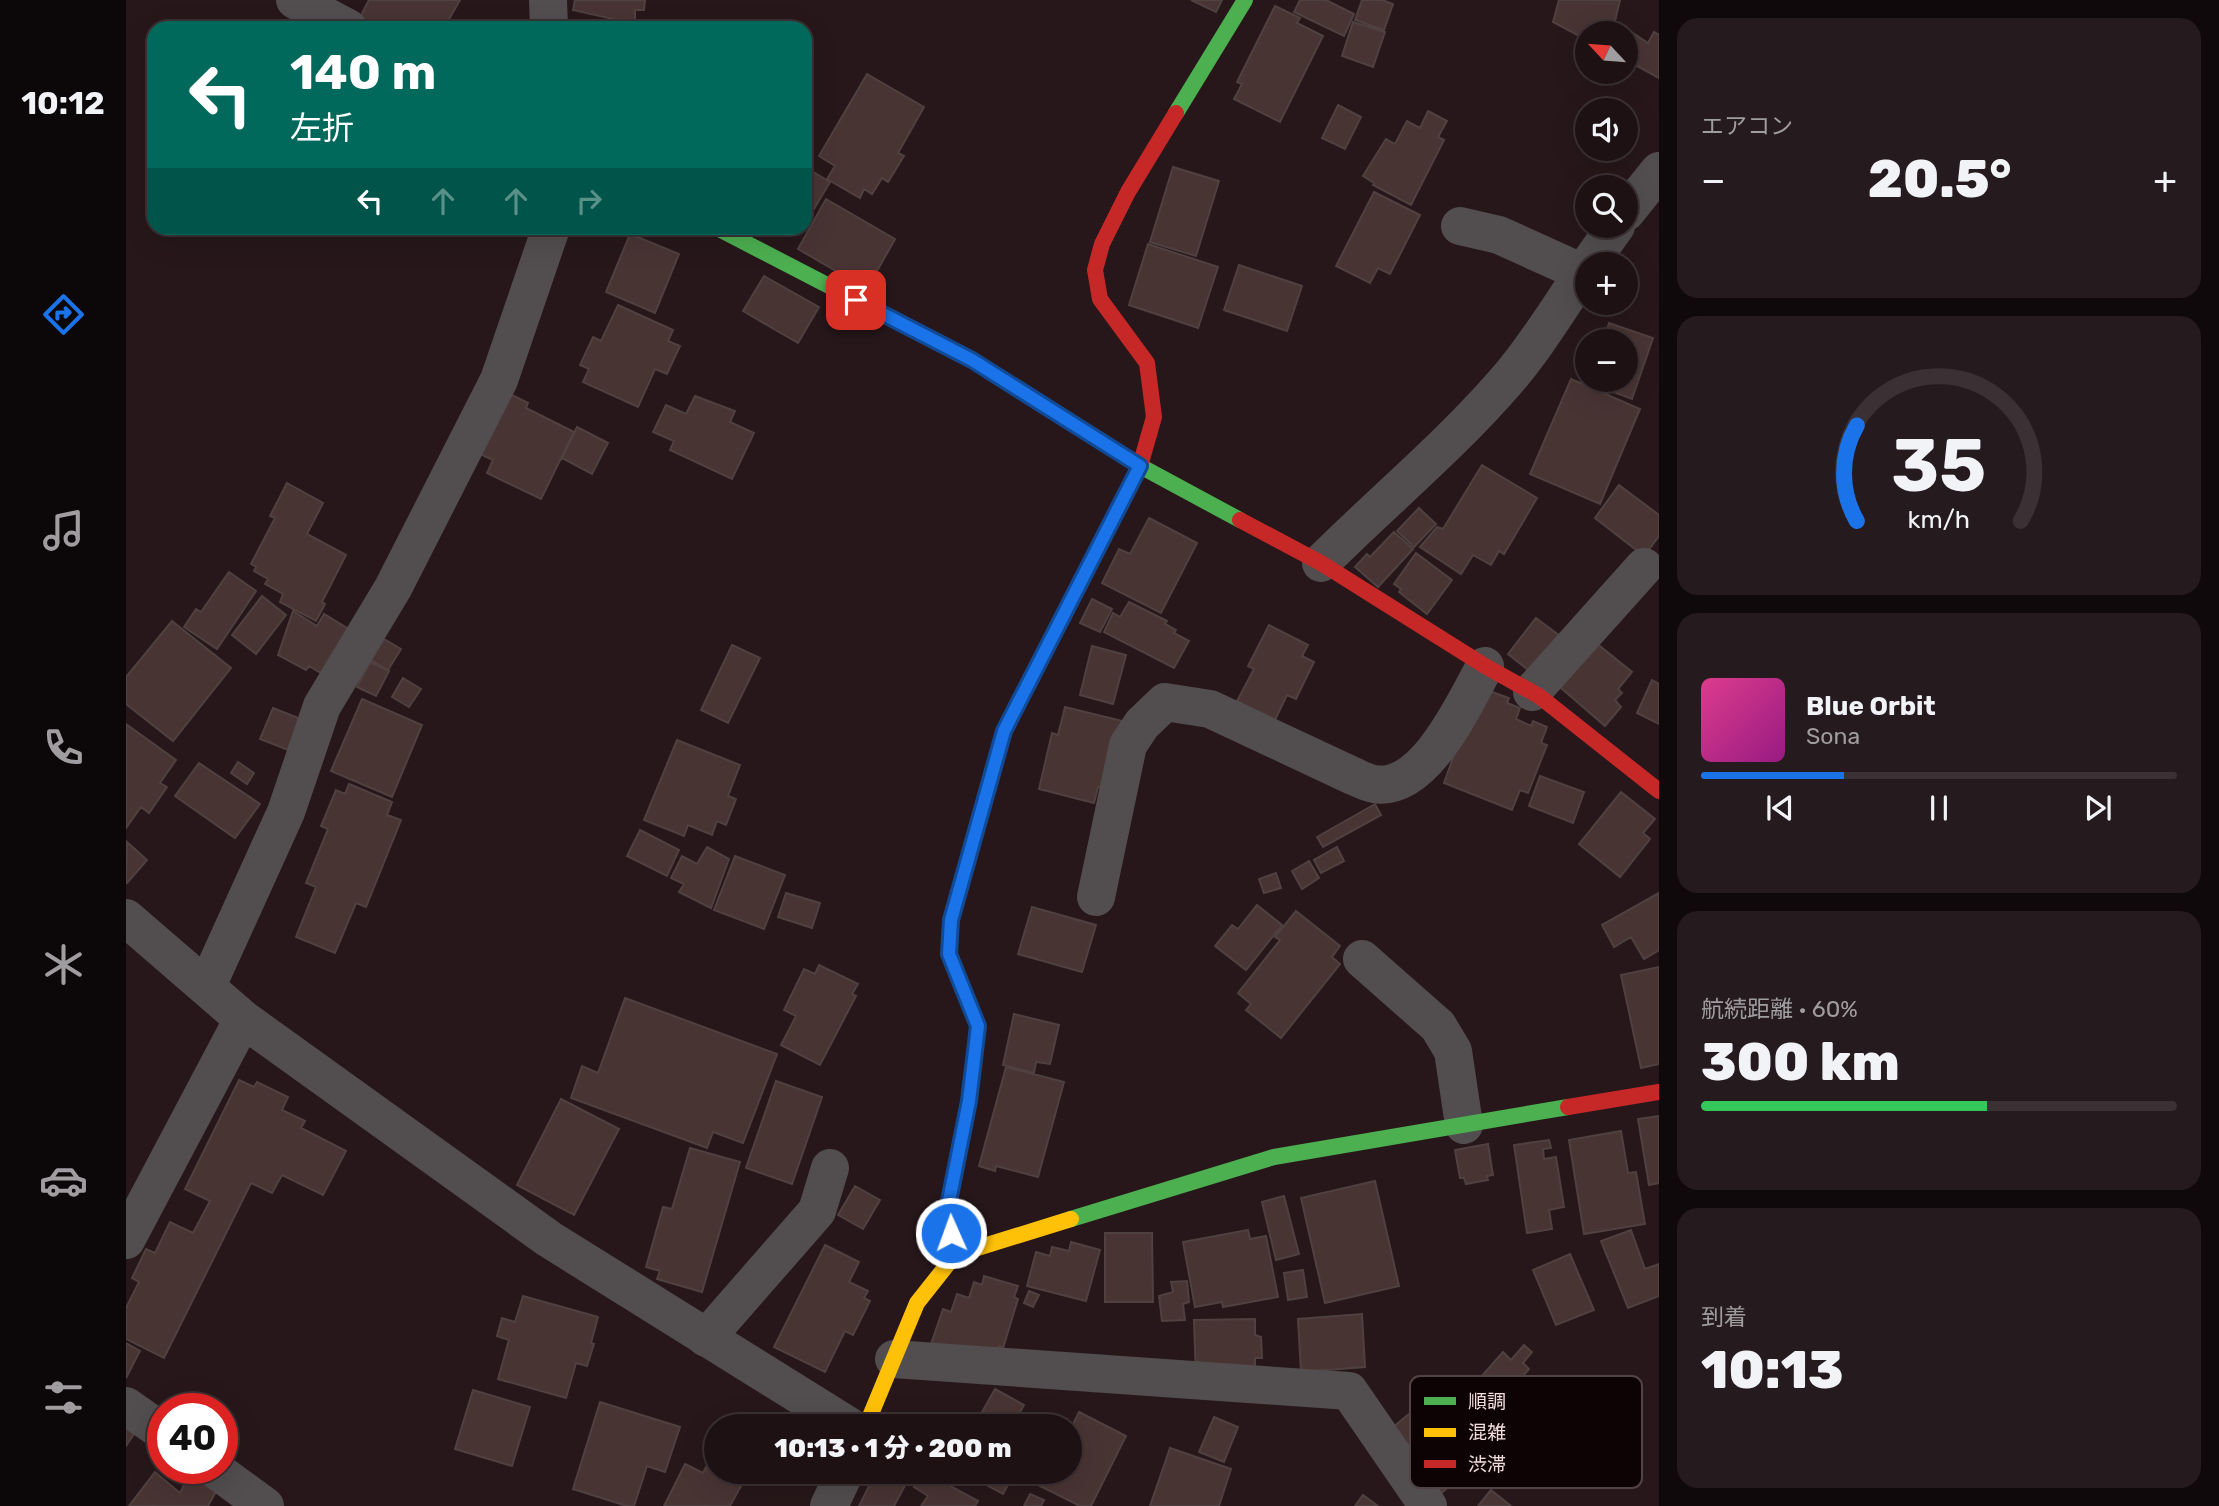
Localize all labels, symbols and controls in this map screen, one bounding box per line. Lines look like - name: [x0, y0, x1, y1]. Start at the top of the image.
- north arrow: [1575, 21, 1638, 84]
- map controls: [1575, 21, 1638, 392]
- text: 140 m: [290, 43, 436, 101]
- icon: left: [175, 49, 266, 140]
- text: 10:12: [21, 84, 105, 122]
- button: sound: [1575, 98, 1638, 161]
- text: 左折: [290, 109, 354, 147]
- text: エアコン: [1701, 112, 1793, 140]
- text: 20.5°: [1868, 148, 2011, 210]
- text: −: [1701, 157, 1726, 203]
- text: +: [2153, 157, 2177, 203]
- button: search: [1575, 175, 1638, 238]
- icon: left: [351, 182, 389, 220]
- icon: ahead: [424, 182, 462, 220]
- icon: ahead: [497, 182, 535, 220]
- icon: right: [570, 182, 608, 220]
- button: +: [1575, 252, 1638, 315]
- pin: [826, 270, 886, 330]
- icon: arrive: [837, 281, 875, 319]
- icon: directions: [39, 290, 88, 339]
- button: −: [1575, 329, 1638, 392]
- text: 35: [1892, 424, 1987, 510]
- text: km/h: [1908, 505, 1970, 534]
- icon: music: [39, 506, 88, 555]
- text: Blue Orbit: [1806, 691, 1936, 722]
- text: Sona: [1806, 722, 1860, 750]
- icon: phone: [39, 723, 88, 772]
- icon: previous: [1761, 789, 1799, 827]
- icon: pause: [1920, 789, 1958, 827]
- icon: next: [2079, 789, 2117, 827]
- icon: climate: [39, 940, 88, 989]
- text: 航続距離 · 60%: [1701, 995, 1858, 1023]
- text: 300 km: [1701, 1031, 1900, 1093]
- icon: car: [39, 1156, 88, 1205]
- position arrow: [914, 1196, 988, 1270]
- text: 到着: [1701, 1303, 1747, 1331]
- text: 10:13: [1701, 1339, 1844, 1401]
- icon: filters: [39, 1373, 88, 1422]
- legend: [1410, 1376, 1642, 1488]
- text: 順調: [1468, 1390, 1506, 1413]
- speed limit sign: 40: [147, 1393, 238, 1484]
- text: 混雑: [1468, 1421, 1506, 1444]
- text: 10:13 · 1 分 · 200 m: [774, 1433, 1012, 1464]
- text: 渋滞: [1468, 1453, 1506, 1476]

